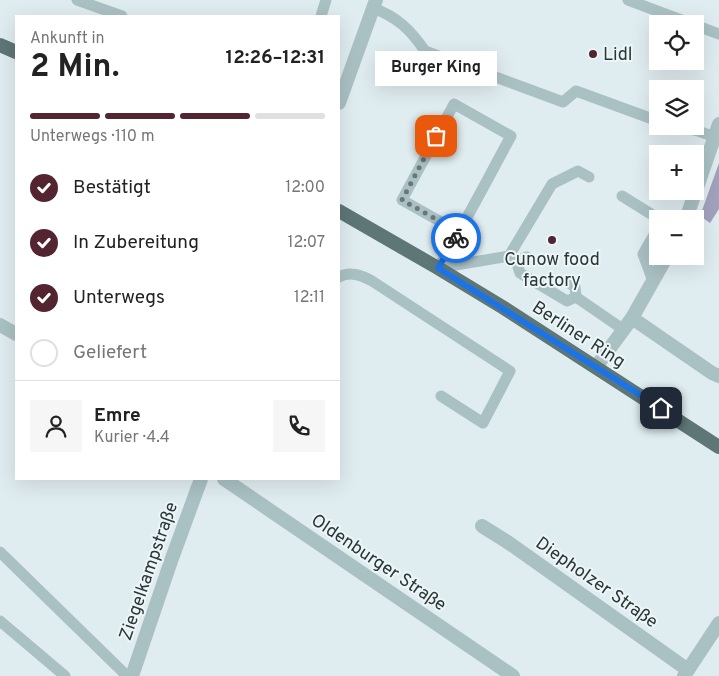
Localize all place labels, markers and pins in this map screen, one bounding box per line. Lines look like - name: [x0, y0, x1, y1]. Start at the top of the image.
- place label: Lidl: [603, 44, 632, 67]
- marker: Lidl: [587, 48, 599, 60]
- callout: Burger King: [375, 51, 497, 86]
- pin: [415, 115, 457, 157]
- marker: Cunow food factory: [546, 234, 558, 246]
- place label: Cunow food factory: [504, 249, 600, 293]
- pin: [640, 387, 682, 429]

